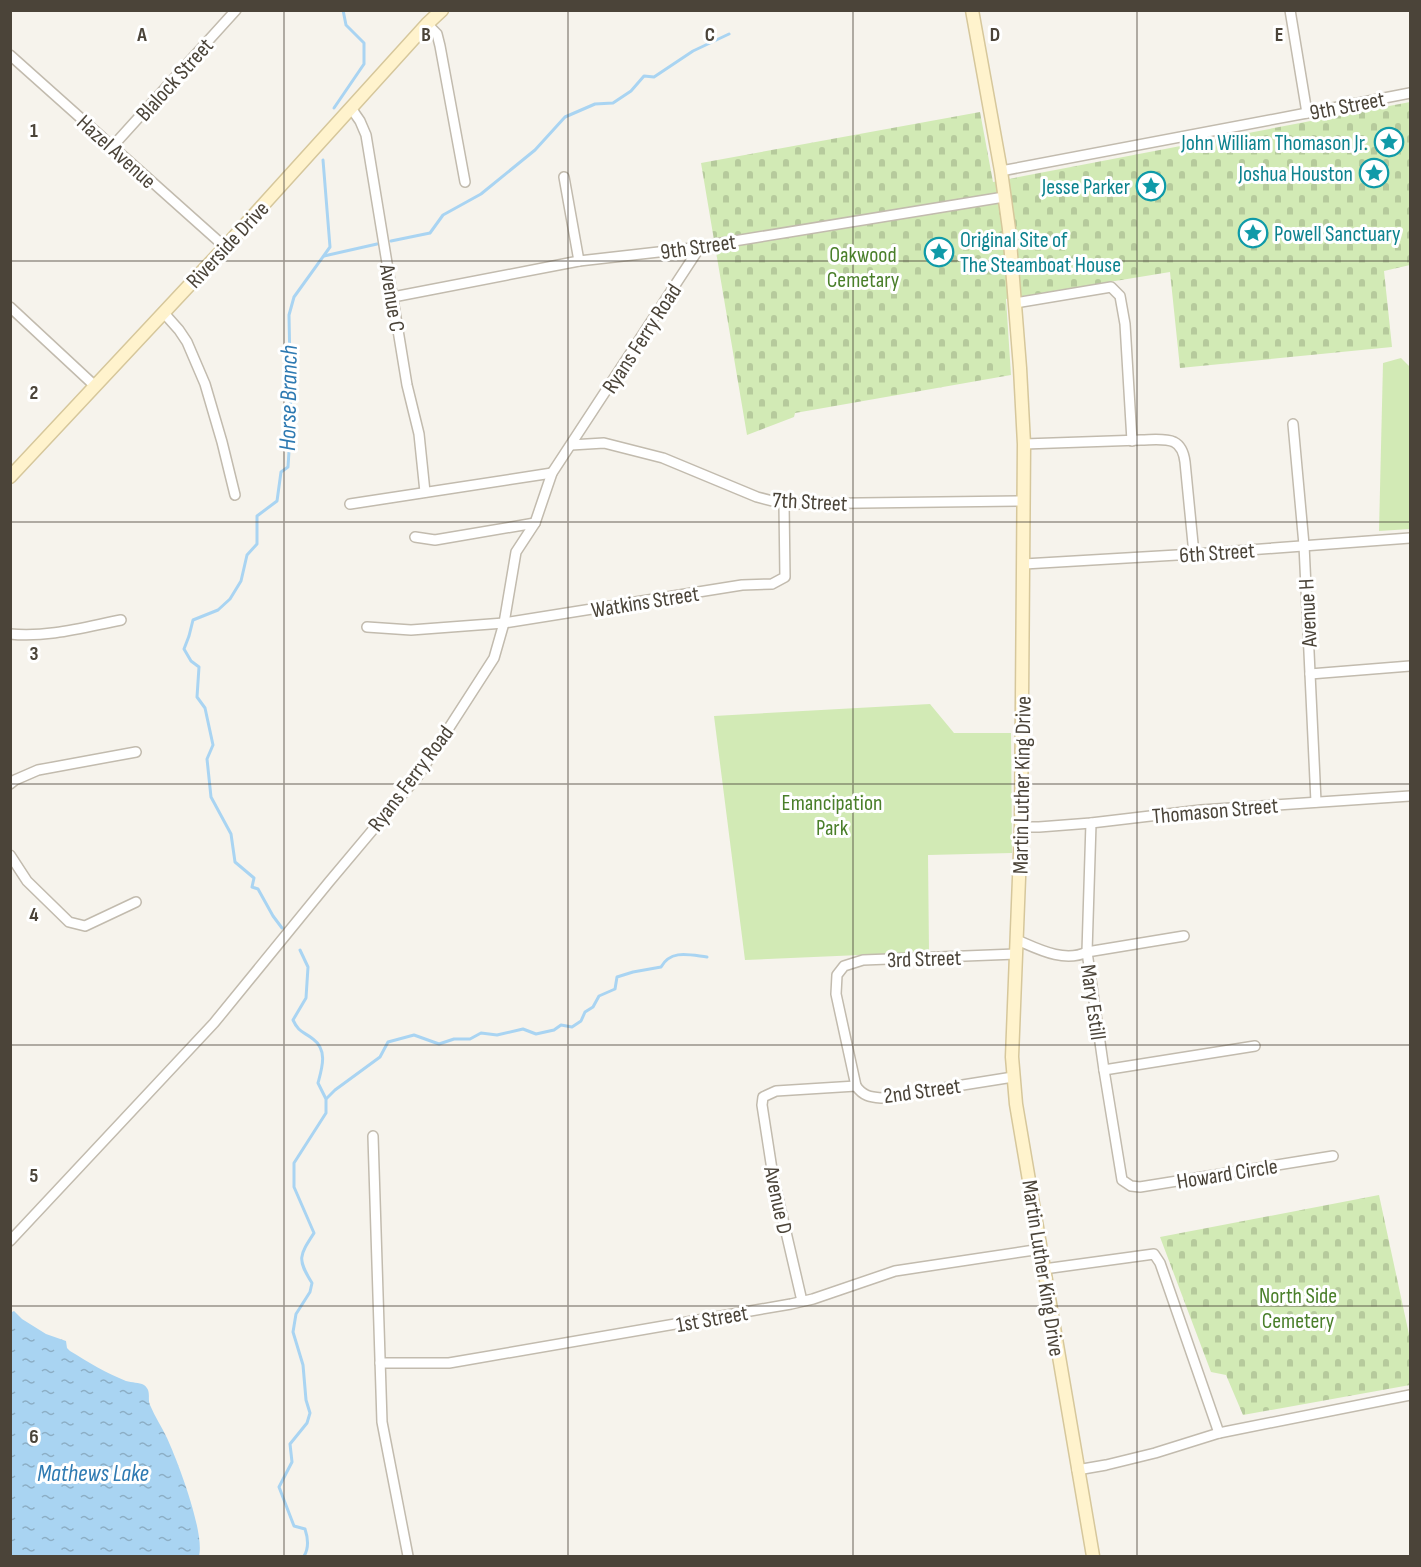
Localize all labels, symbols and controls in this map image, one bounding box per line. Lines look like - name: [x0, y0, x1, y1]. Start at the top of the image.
- text: A: [136, 23, 147, 47]
- text: B: [421, 23, 431, 47]
- text: C: [705, 23, 715, 47]
- text: D: [990, 23, 1000, 47]
- text: E: [1275, 23, 1283, 47]
- street label: Blalock Street: [131, 33, 220, 127]
- street label: 9th Street: [1307, 86, 1387, 127]
- street label: Hazel Avenue: [71, 109, 161, 195]
- text: 1: [30, 119, 38, 143]
- place icon: John William Thomason Jr.: [1373, 126, 1405, 158]
- place label: John William Thomason Jr.: [1180, 130, 1368, 157]
- place icon: Joshua Houston: [1358, 157, 1390, 189]
- place label: Joshua Houston: [1237, 161, 1353, 188]
- place icon: Jesse Parker: [1135, 170, 1167, 202]
- place label: Jesse Parker: [1041, 174, 1130, 201]
- street label: Riverside Drive: [181, 196, 275, 294]
- place icon: Powell Sanctuary: [1237, 217, 1269, 249]
- place label: Powell Sanctuary: [1274, 221, 1401, 248]
- place label: Original Site of The Steamboat House: [960, 227, 1121, 279]
- street label: 9th Street: [659, 229, 738, 266]
- place icon: Original Site of The Steamboat House: [923, 236, 955, 268]
- park label: Oakwood Cemetary: [827, 242, 900, 294]
- street label: Avenue C: [373, 262, 410, 334]
- street label: Ryans Ferry Road: [597, 279, 688, 399]
- water label: Horse Branch: [273, 345, 304, 451]
- text: 2: [30, 381, 38, 405]
- street label: 7th Street: [772, 487, 848, 518]
- street label: 6th Street: [1178, 537, 1256, 570]
- street label: Avenue H: [1293, 578, 1324, 649]
- street label: Watkins Street: [589, 581, 701, 624]
- text: 3: [30, 642, 39, 666]
- street label: Martin Luther King Drive: [1007, 696, 1038, 874]
- street label: Ryans Ferry Road: [363, 721, 460, 837]
- park label: Emancipation Park: [782, 790, 882, 842]
- street label: Thomason Street: [1151, 793, 1279, 830]
- text: 4: [29, 903, 39, 927]
- street label: 3rd Street: [886, 945, 962, 974]
- street label: Mary Estill: [1074, 963, 1111, 1042]
- street label: 2nd Street: [882, 1073, 963, 1110]
- street label: Howard Circle: [1175, 1153, 1280, 1196]
- street label: Avenue D: [757, 1163, 798, 1236]
- text: 5: [30, 1164, 39, 1188]
- street label: Martin Luther King Drive: [1015, 1178, 1070, 1358]
- park label: North Side Cemetery: [1259, 1283, 1337, 1335]
- street label: 1st Street: [674, 1300, 750, 1339]
- text: 6: [29, 1425, 39, 1449]
- water label: Mathews Lake: [37, 1459, 149, 1488]

